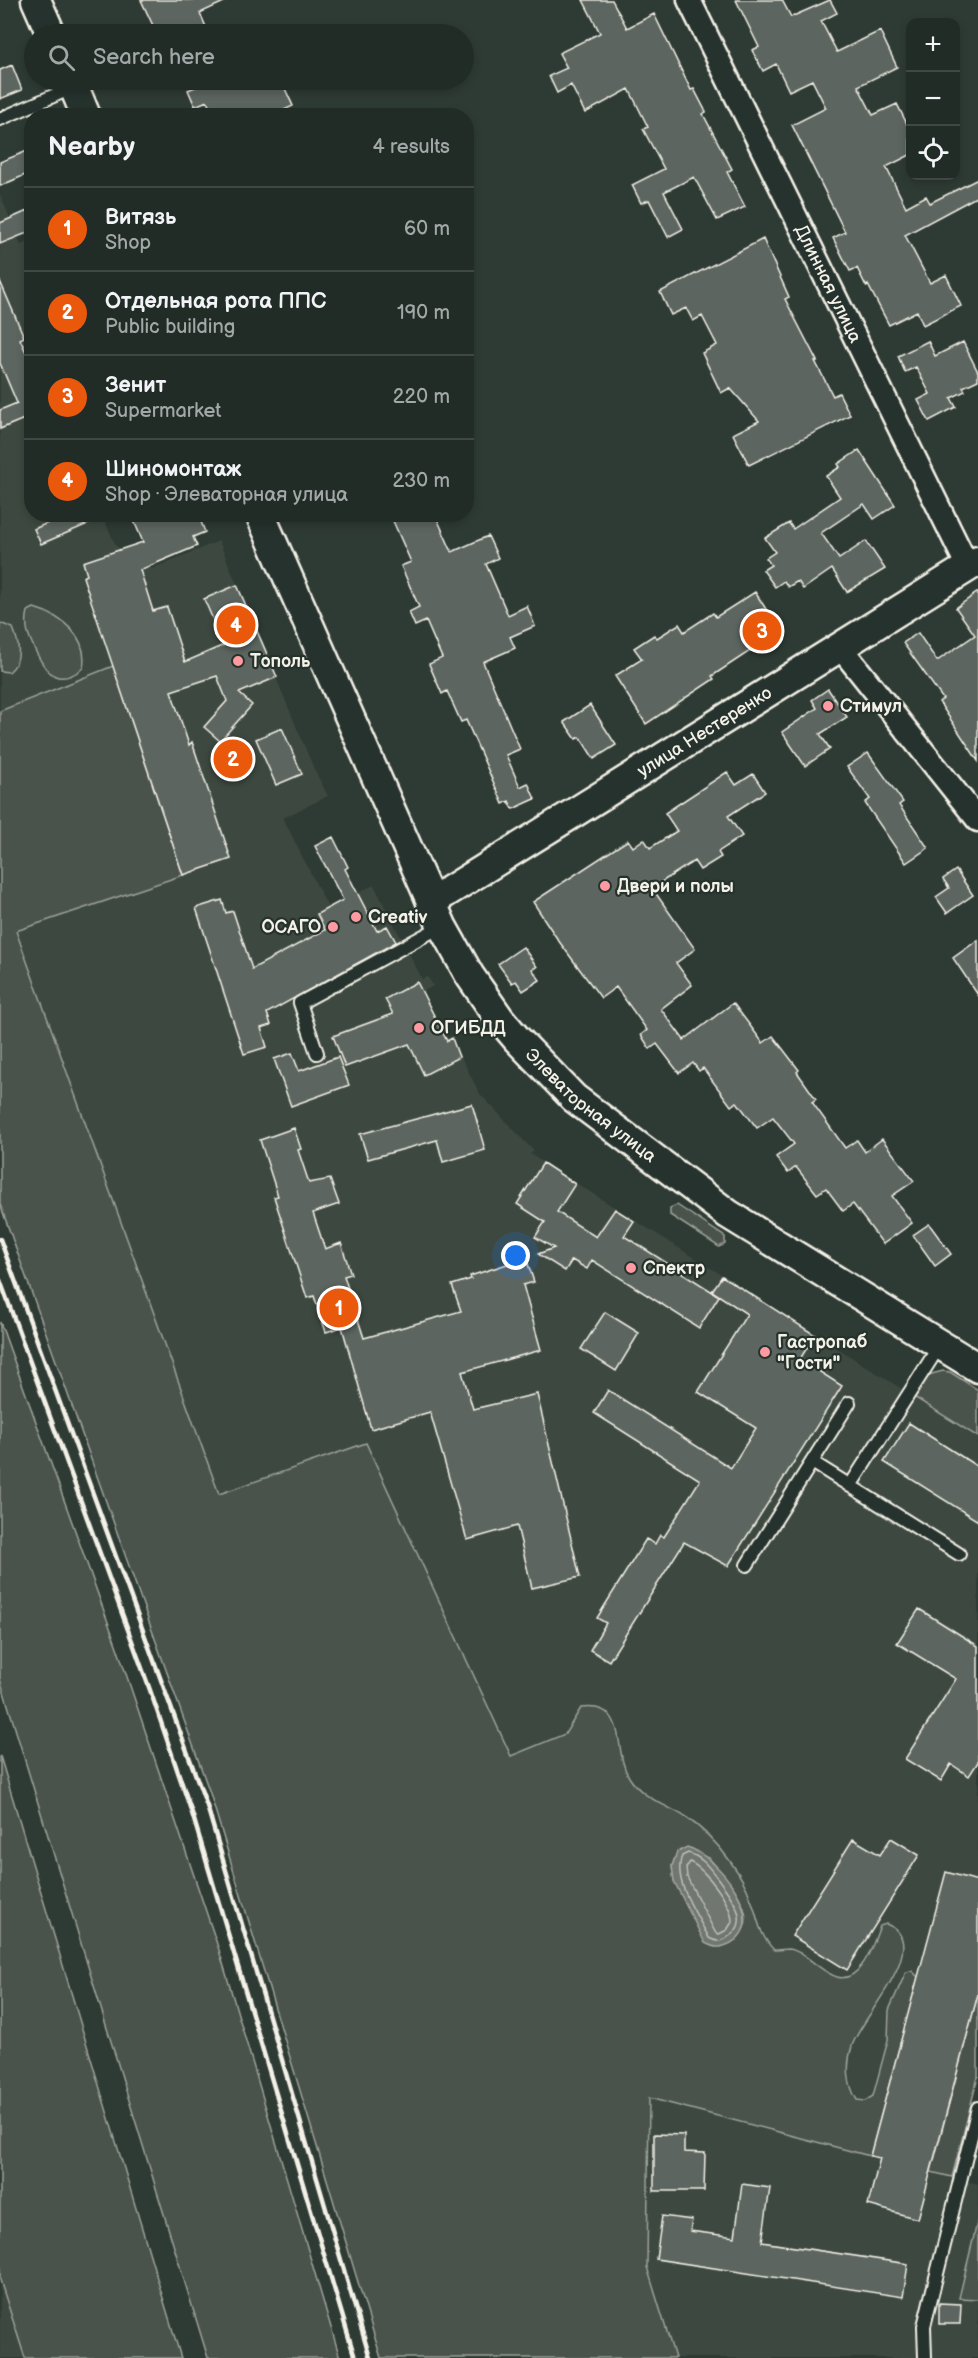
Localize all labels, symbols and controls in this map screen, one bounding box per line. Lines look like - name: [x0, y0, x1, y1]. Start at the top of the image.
- map controls: [906, 18, 960, 180]
- button: +: [906, 18, 960, 72]
- search box: [24, 24, 474, 90]
- icon: search: [45, 41, 78, 74]
- text: Search here: [93, 44, 215, 71]
- button: −: [906, 72, 960, 126]
- button: locate: [906, 126, 960, 180]
- text: Nearby: [48, 132, 135, 163]
- text: 4 results: [372, 135, 450, 159]
- text: Витязь: [105, 204, 176, 231]
- text: 1: [63, 217, 72, 241]
- text: 60 m: [404, 217, 450, 241]
- street label: Длинная улица: [791, 221, 867, 346]
- text: Shop: [105, 231, 151, 255]
- text: Отдельная рота ППС: [105, 288, 326, 315]
- text: 2: [62, 301, 73, 325]
- text: 190 m: [397, 301, 450, 325]
- text: Public building: [105, 315, 235, 339]
- text: Зенит: [105, 372, 166, 399]
- text: 3: [62, 385, 73, 409]
- text: 220 m: [393, 385, 450, 409]
- text: Supermarket: [105, 399, 221, 423]
- text: Шиномонтаж: [105, 456, 241, 483]
- text: 4: [62, 469, 73, 493]
- text: 230 m: [393, 469, 450, 493]
- text: Shop · Элеваторная улица: [105, 483, 348, 507]
- pin: 4: [216, 602, 256, 648]
- pin: 3: [742, 608, 782, 654]
- place label: Тополь: [250, 651, 311, 672]
- marker: Тополь: [231, 654, 245, 668]
- street label: улица Нестеренко: [633, 682, 775, 781]
- place label: Стимул: [840, 696, 902, 717]
- marker: Стимул: [821, 699, 835, 713]
- pin: 2: [214, 736, 252, 782]
- place label: Двери и полы: [617, 876, 734, 897]
- marker: Двери и полы: [598, 879, 612, 893]
- place label: Creativ: [368, 907, 428, 928]
- marker: Creativ: [349, 910, 363, 924]
- place label: ОСАГО: [262, 917, 321, 938]
- marker: ОСАГО: [326, 920, 340, 934]
- place label: ОГИБДД: [431, 1018, 506, 1039]
- marker: ОГИБДД: [412, 1021, 426, 1035]
- street label: Элеваторная улица: [521, 1044, 661, 1167]
- your location: [501, 1241, 530, 1270]
- place label: Спектр: [643, 1258, 705, 1279]
- marker: Спектр: [624, 1261, 638, 1275]
- pin: 1: [320, 1286, 358, 1330]
- place label: Гастропаб "Гости": [777, 1332, 868, 1374]
- marker: Гастропаб "Гости": [758, 1345, 772, 1359]

